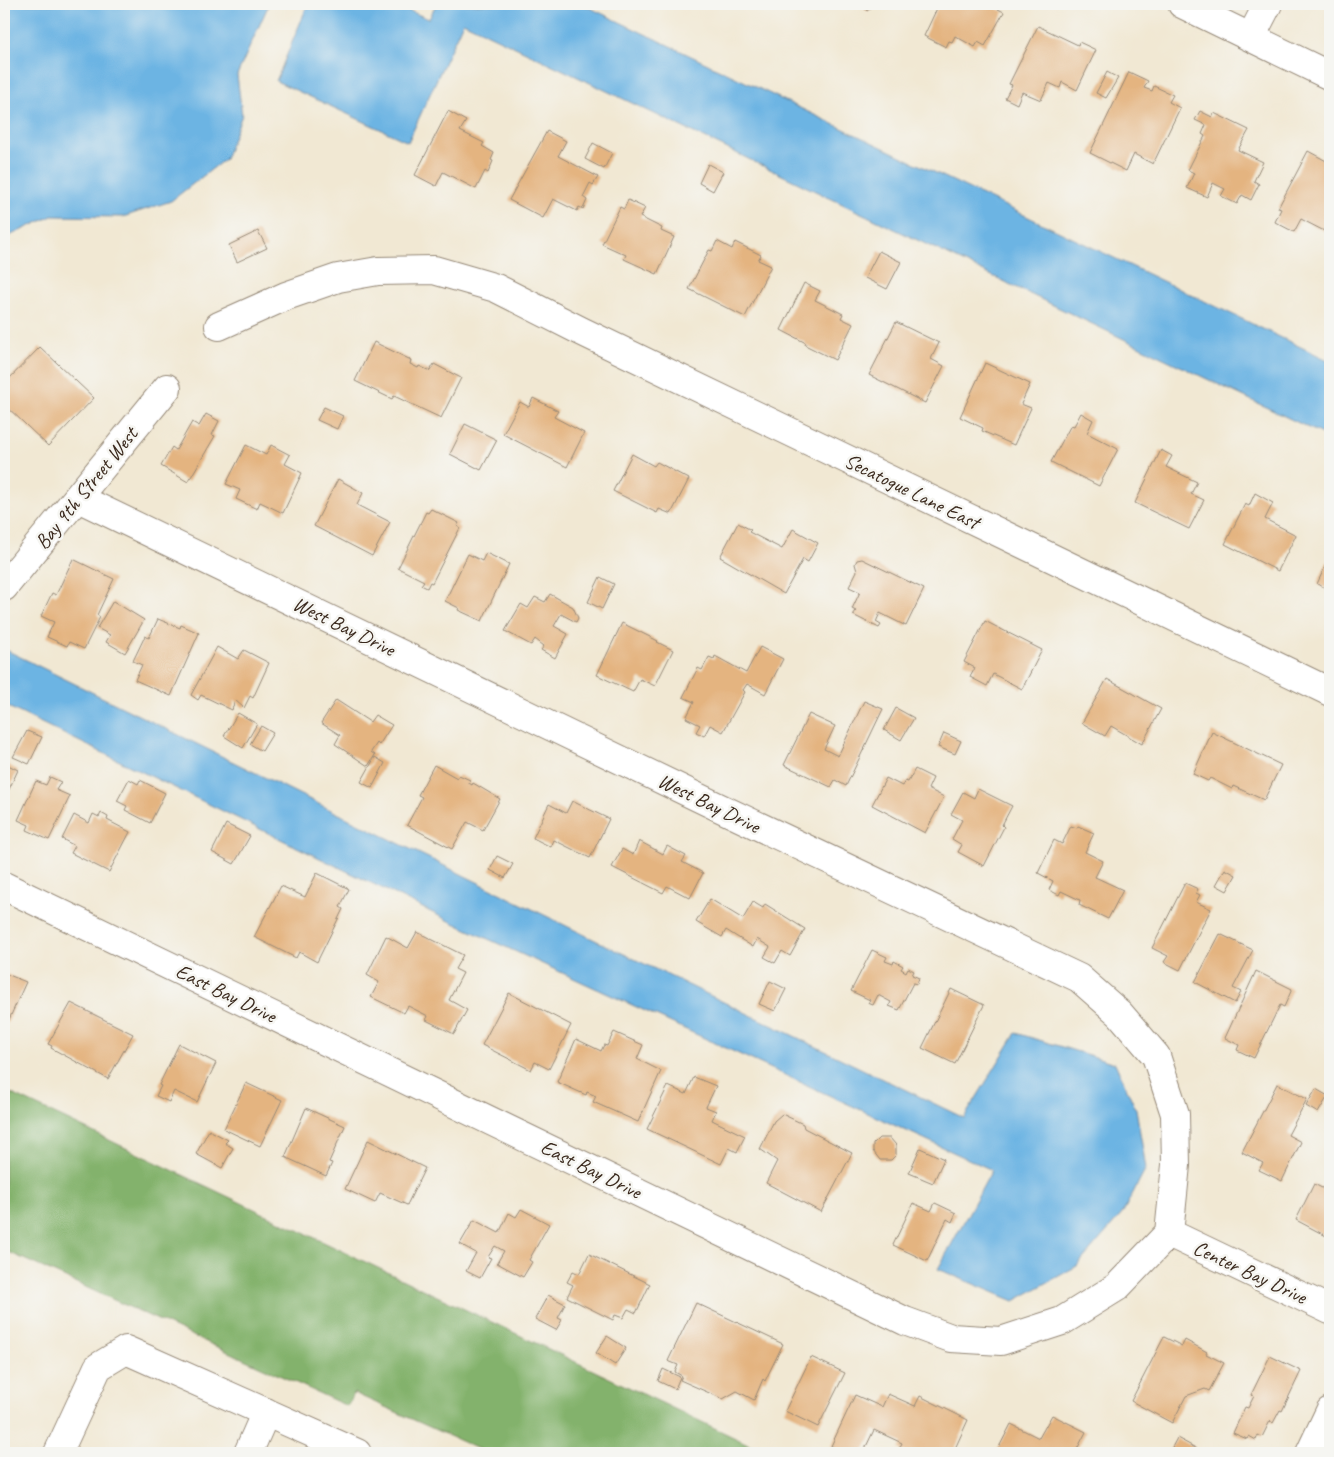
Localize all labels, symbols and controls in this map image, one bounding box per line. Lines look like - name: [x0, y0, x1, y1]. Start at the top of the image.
- street label: Bay 9th Street West: [29, 420, 144, 554]
- street label: Secatogue Lane East: [840, 447, 986, 536]
- street label: West Bay Drive: [289, 590, 401, 663]
- street label: West Bay Drive: [654, 767, 766, 840]
- street label: East Bay Drive: [172, 958, 282, 1029]
- street label: East Bay Drive: [537, 1134, 647, 1205]
- street label: Center Bay Drive: [1189, 1234, 1312, 1310]

